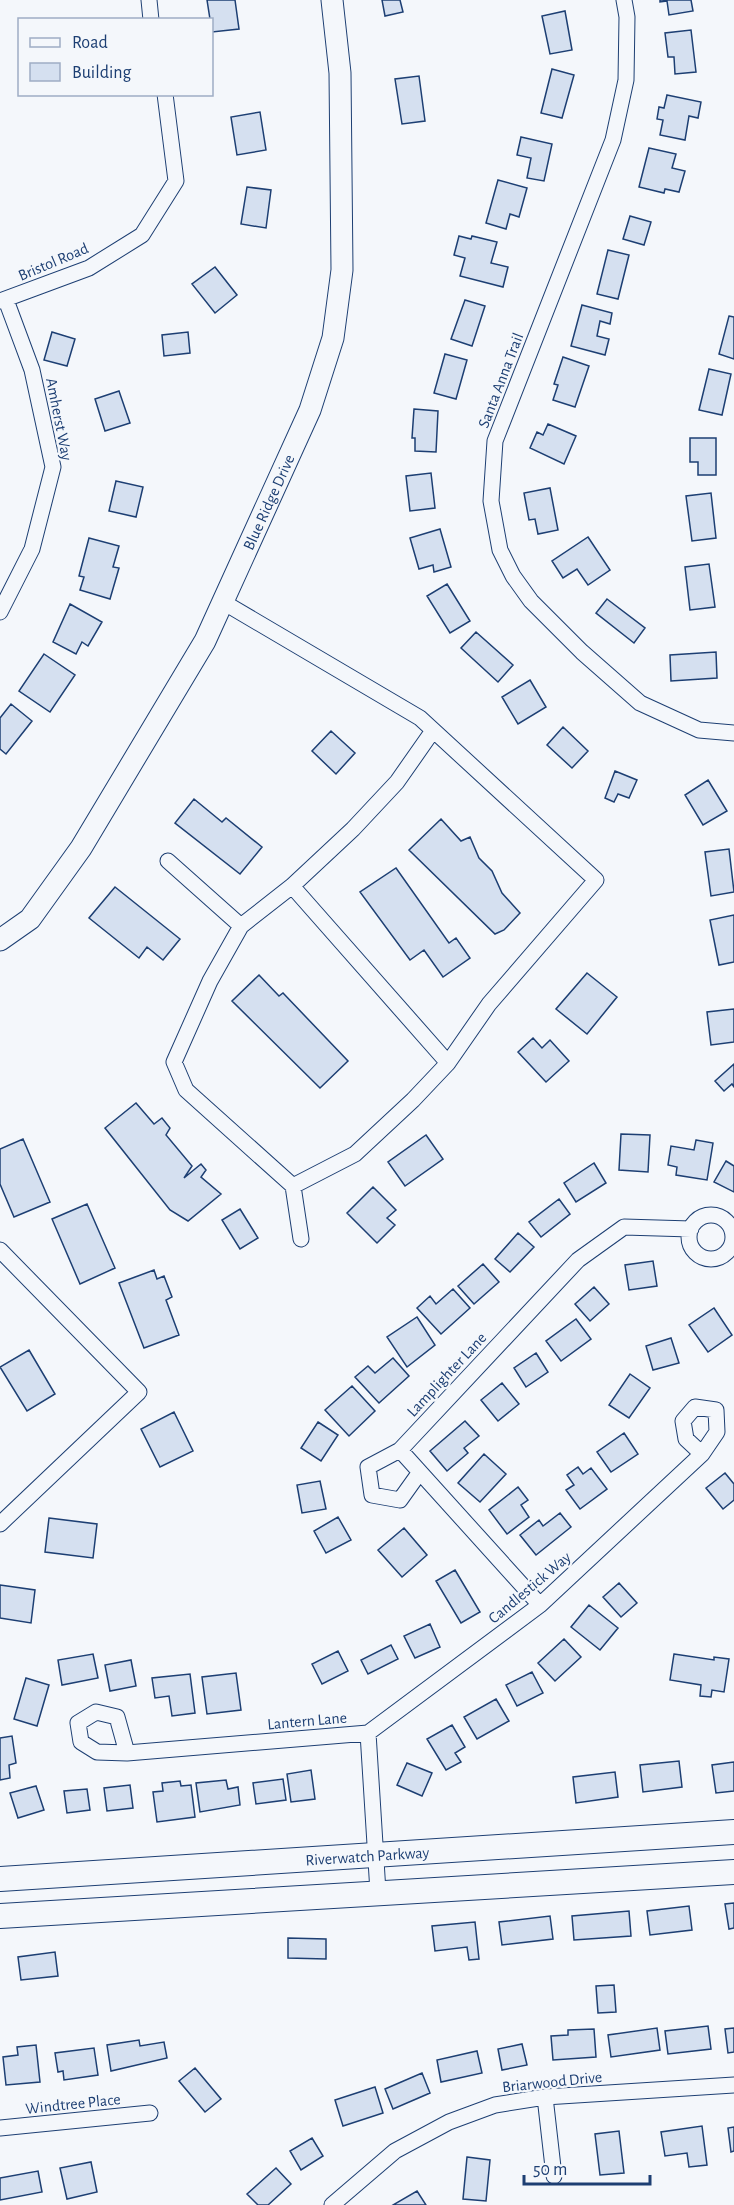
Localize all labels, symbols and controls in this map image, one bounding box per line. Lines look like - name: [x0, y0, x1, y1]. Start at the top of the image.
- legend: [18, 18, 213, 96]
- text: Road: [72, 34, 108, 52]
- text: Building: [72, 64, 132, 82]
- street label: Bristol Road: [16, 240, 91, 284]
- street label: Santa Anna Trail: [475, 331, 526, 430]
- street label: Amherst Way: [42, 377, 75, 462]
- street label: Blue Ridge Drive: [241, 452, 298, 553]
- street label: Lamplighter Lane: [404, 1330, 490, 1420]
- street label: Candlestick Way: [485, 1549, 575, 1627]
- street label: Lantern Lane: [267, 1710, 348, 1732]
- street label: Riverwatch Parkway: [305, 1845, 430, 1868]
- street label: Briarwood Drive: [501, 2069, 603, 2095]
- street label: Windtree Place: [25, 2091, 121, 2117]
- scale bar: [524, 2148, 650, 2186]
- text: 50 m: [533, 2161, 567, 2179]

